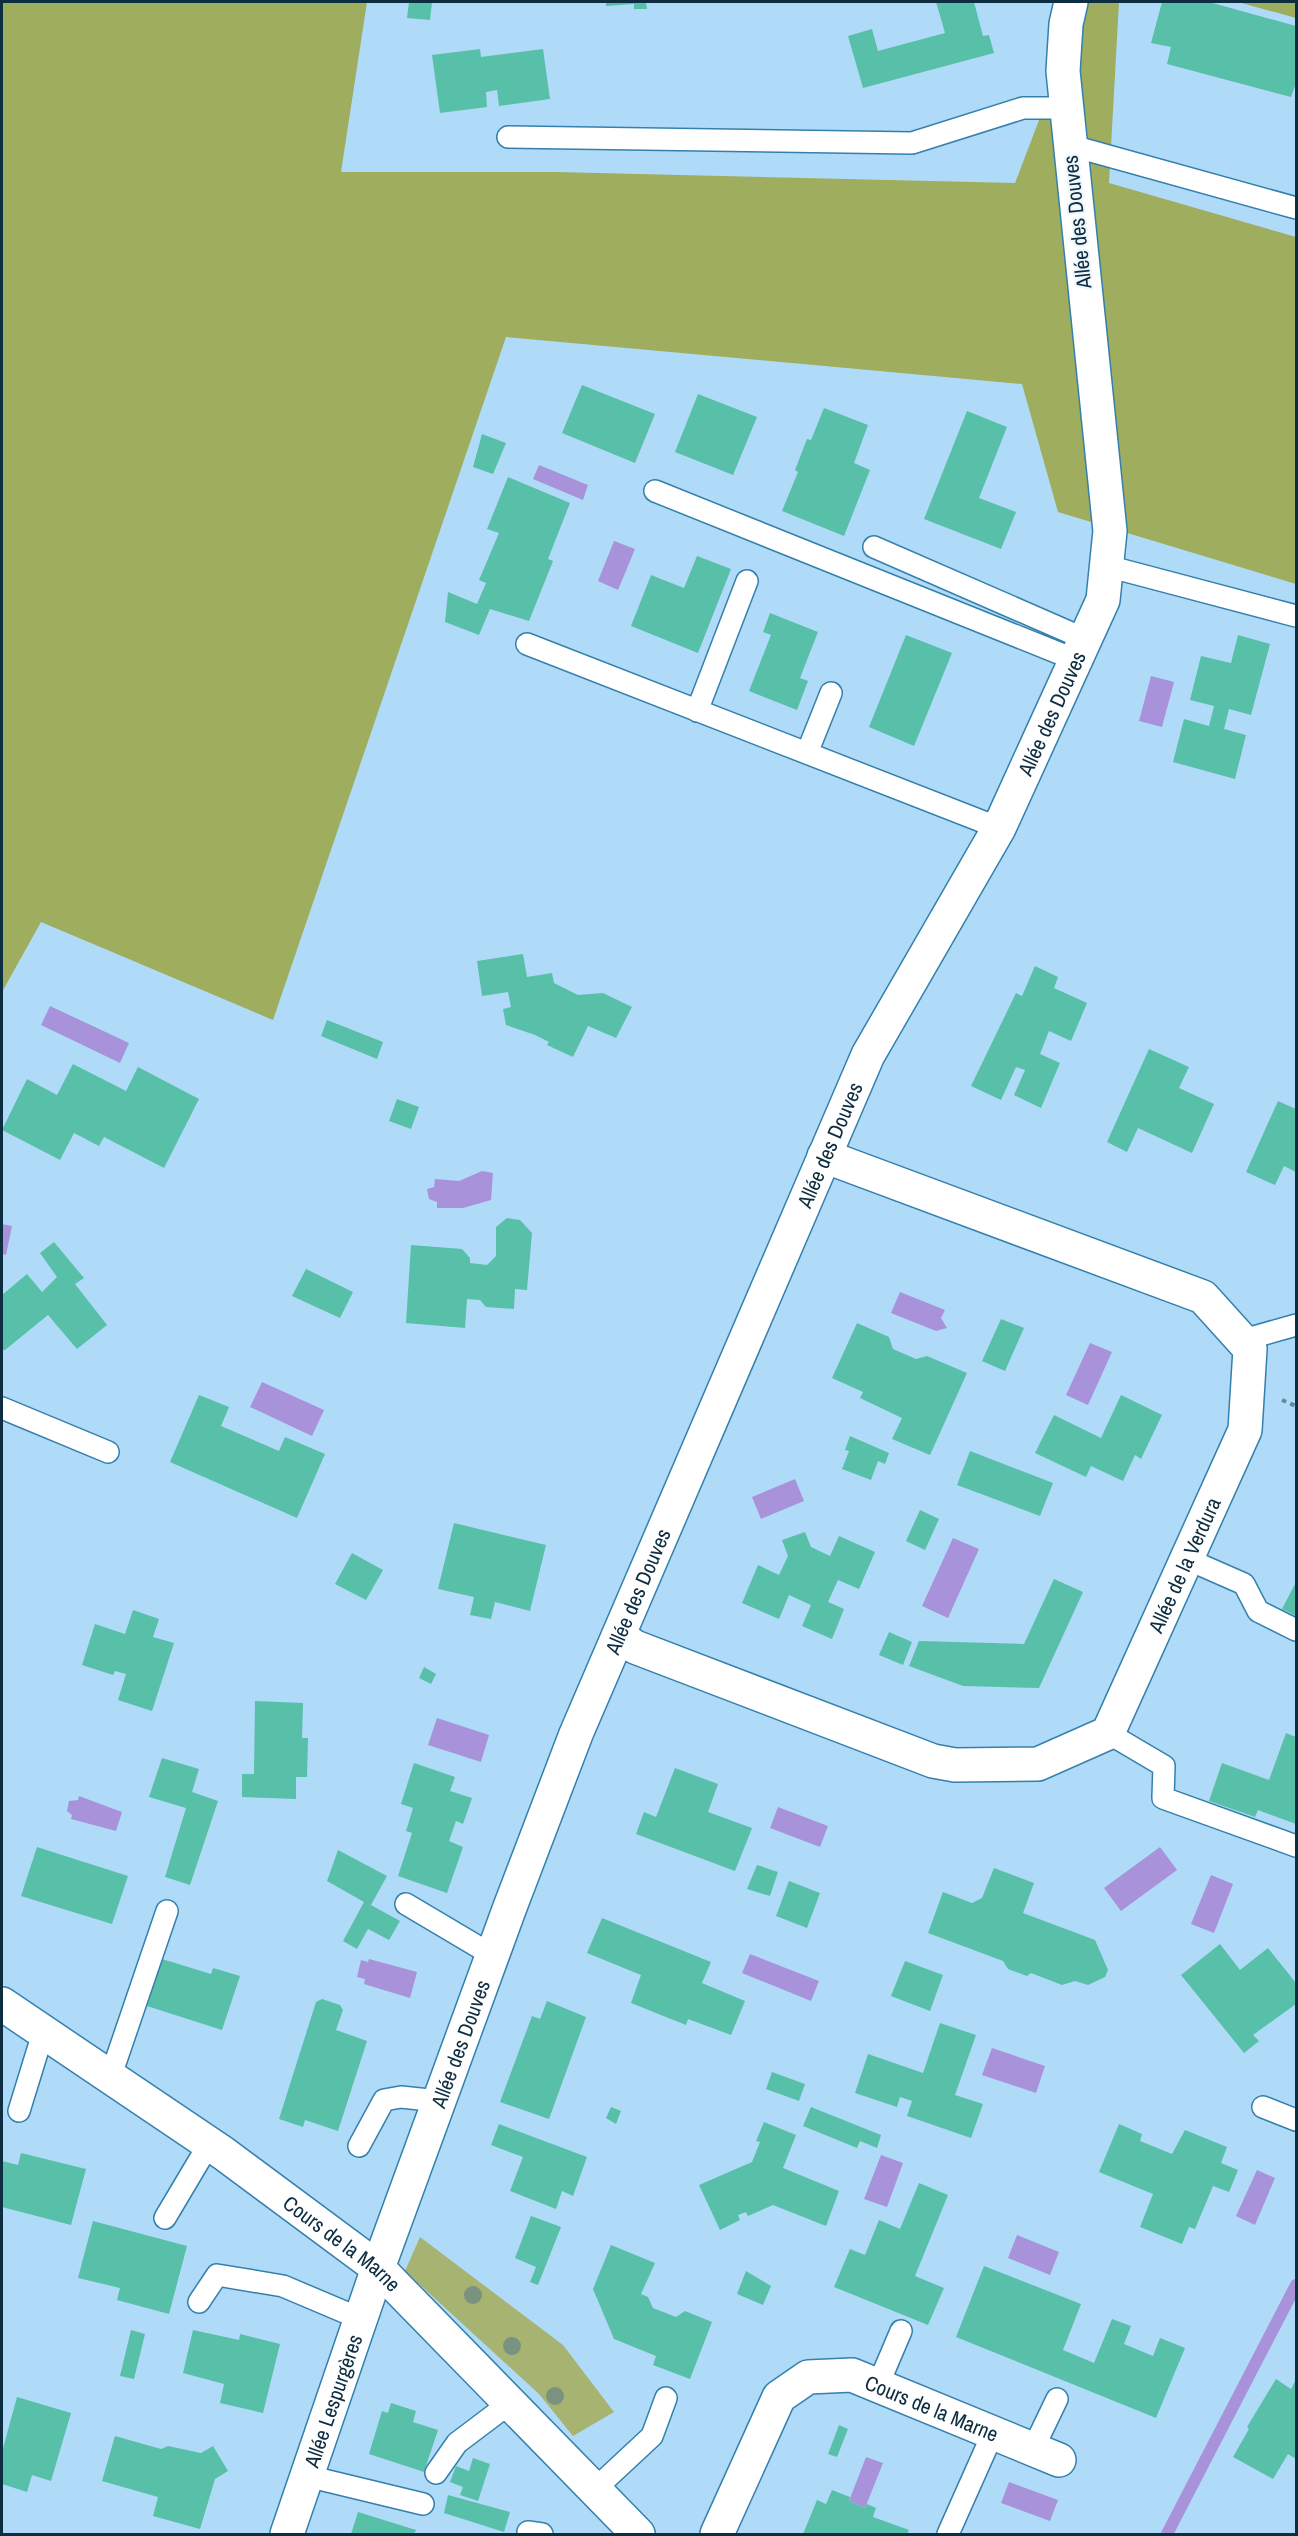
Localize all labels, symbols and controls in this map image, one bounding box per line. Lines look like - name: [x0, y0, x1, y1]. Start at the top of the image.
- street label: Allée des Douves: [1056, 154, 1099, 291]
- street label: Allée des Douves: [1010, 646, 1092, 781]
- street label: Allée des Douves: [789, 1078, 869, 1213]
- street label: Allée de la Verdura: [1140, 1492, 1227, 1638]
- street label: Allée des Douves: [597, 1524, 677, 1660]
- street label: Allée des Douves: [423, 1976, 497, 2113]
- street label: Cours de la Marne: [277, 2188, 407, 2298]
- street label: Allée Lespurgères: [296, 2330, 369, 2472]
- street label: Cours de la Marne: [861, 2367, 1003, 2448]

